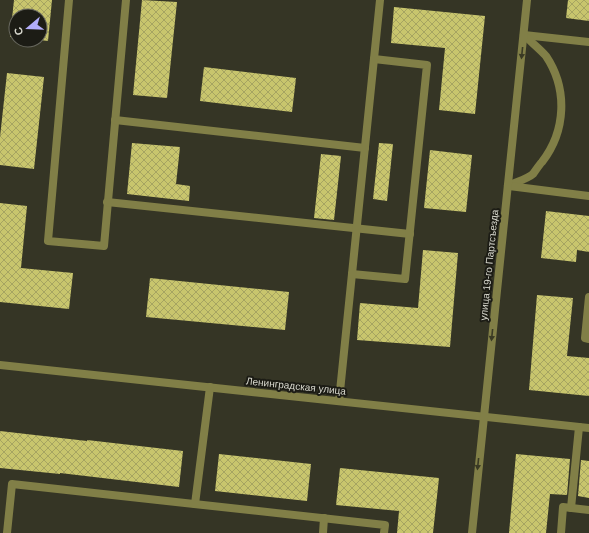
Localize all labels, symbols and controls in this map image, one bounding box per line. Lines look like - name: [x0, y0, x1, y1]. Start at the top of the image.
- north arrow: [8, 8, 48, 48]
- text: С: [12, 25, 26, 37]
- one-way arrow: [519, 47, 525, 59]
- street label: улица 19-го Партсъезда: [478, 209, 500, 321]
- one-way arrow: [489, 329, 495, 341]
- street label: Ленинградская улица: [246, 375, 347, 397]
- one-way arrow: [475, 458, 482, 470]

